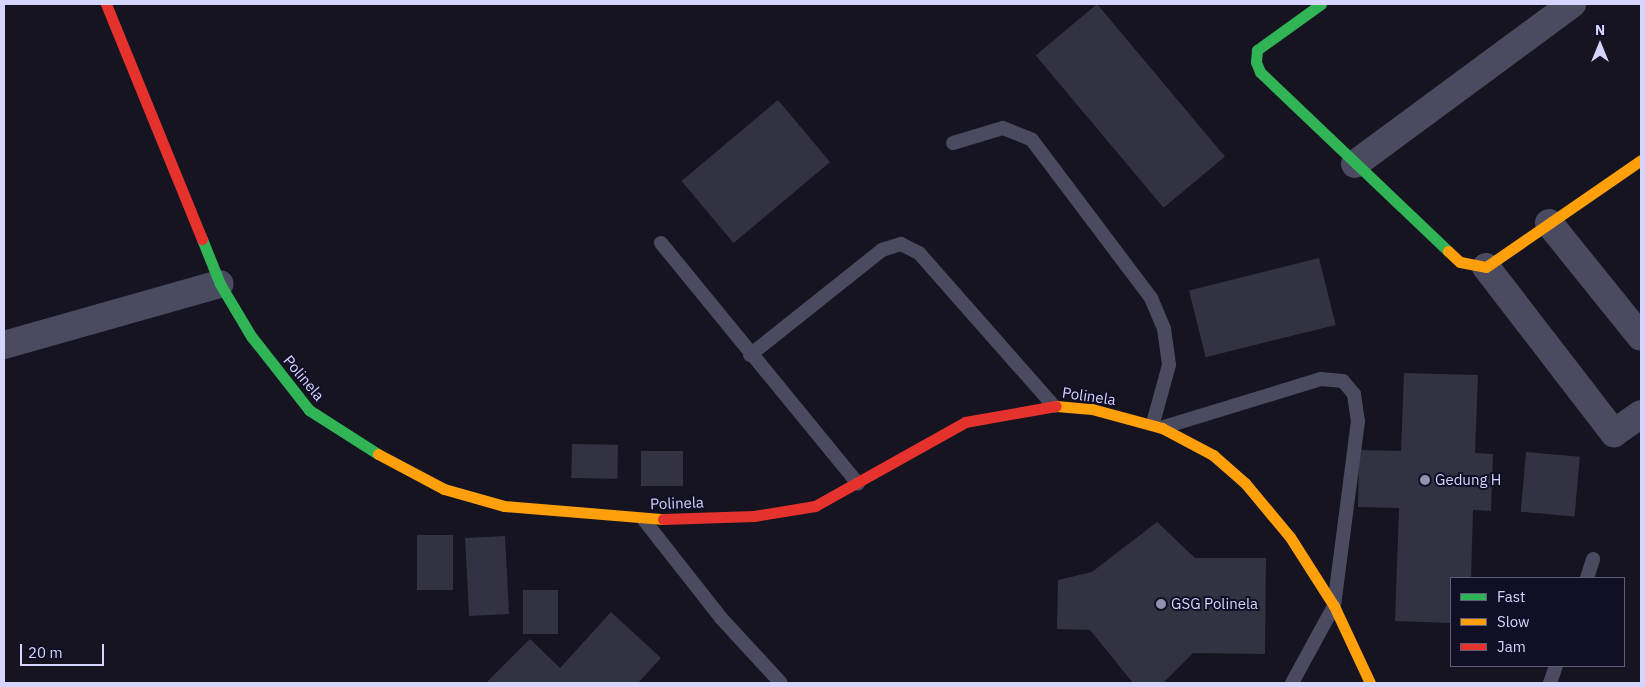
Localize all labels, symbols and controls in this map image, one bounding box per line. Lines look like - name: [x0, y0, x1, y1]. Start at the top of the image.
- north arrow: [1575, 20, 1625, 70]
- text: N: [1595, 21, 1605, 39]
- street label: Polinela: [280, 352, 328, 404]
- street label: Polinela: [1061, 383, 1117, 409]
- place label: Gedung H: [1435, 471, 1501, 489]
- marker: Gedung H: [1419, 474, 1431, 486]
- street label: Polinela: [650, 493, 704, 513]
- legend: [1450, 577, 1625, 667]
- text: Fast: [1497, 587, 1525, 606]
- place label: GSG Polinela: [1171, 595, 1258, 613]
- marker: GSG Polinela: [1155, 598, 1167, 610]
- text: Slow: [1497, 612, 1530, 631]
- scale bar: [22, 634, 106, 666]
- text: Jam: [1497, 637, 1526, 656]
- text: 20 m: [28, 643, 63, 662]

